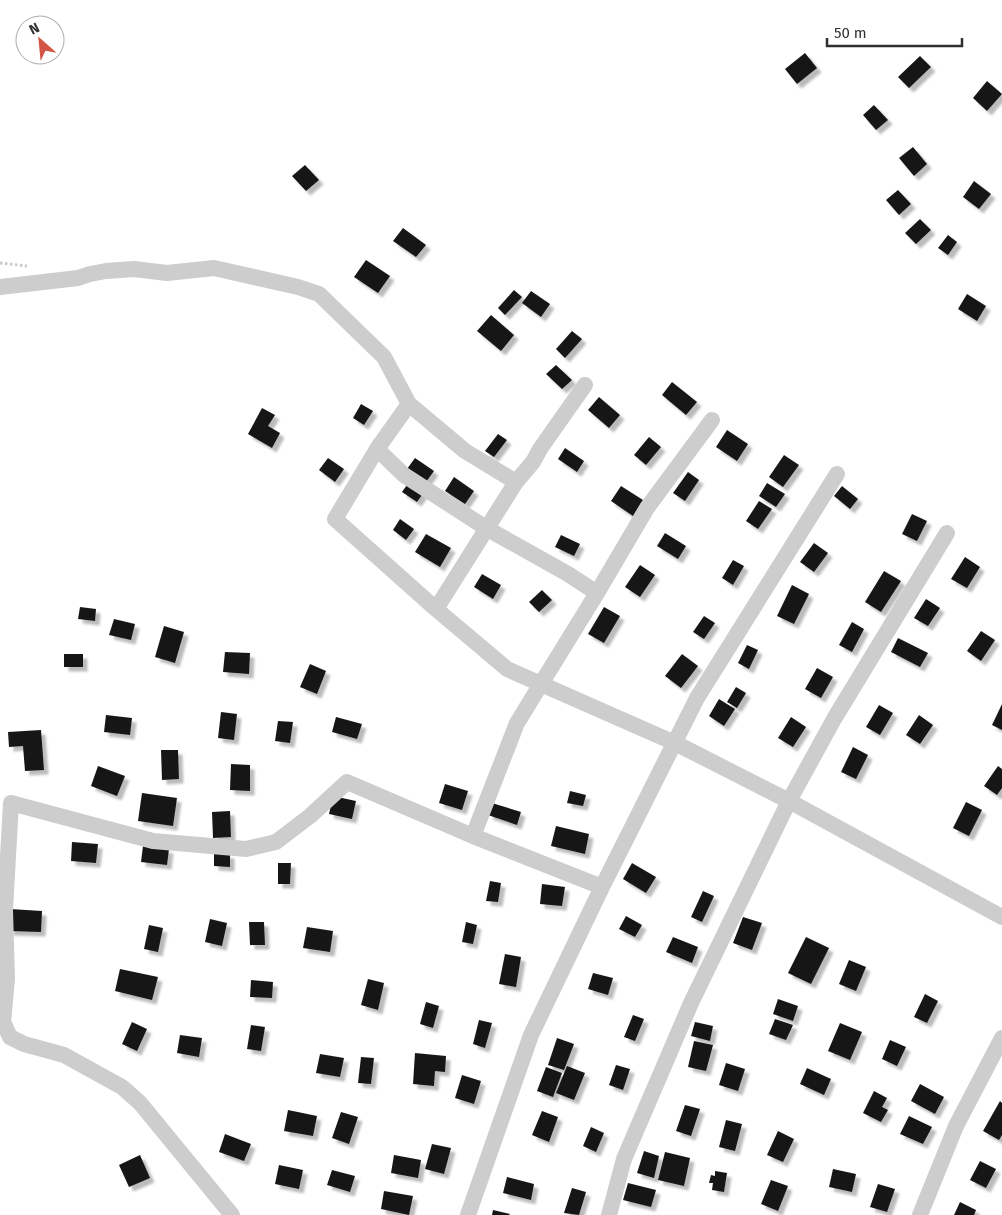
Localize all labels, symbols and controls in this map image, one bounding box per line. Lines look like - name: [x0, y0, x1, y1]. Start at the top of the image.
- north arrow: [15, 15, 65, 65]
- scale bar: [827, 15, 962, 47]
- text: N: [26, 19, 42, 39]
- text: 50 m: [834, 24, 867, 42]

